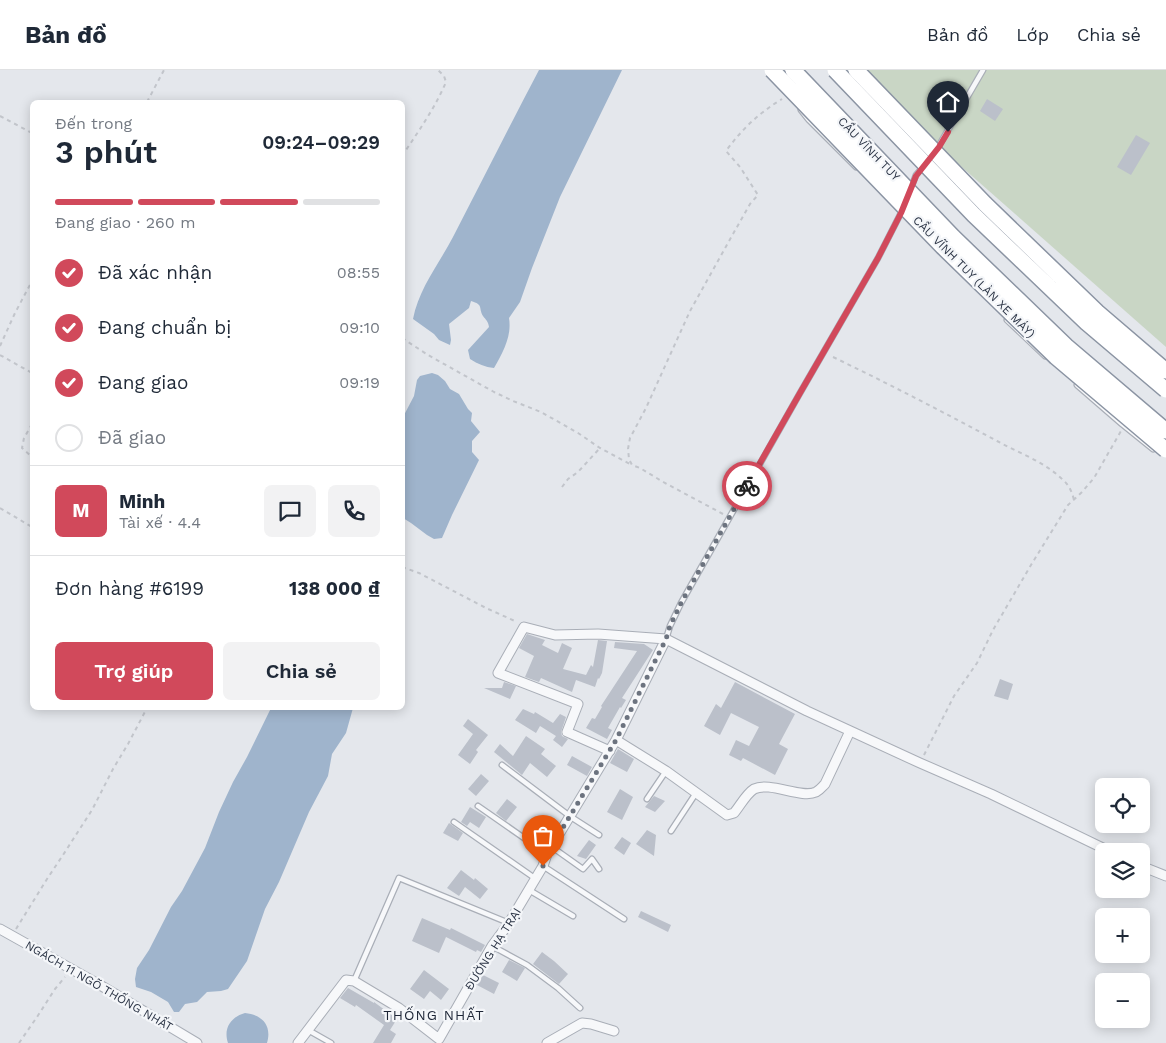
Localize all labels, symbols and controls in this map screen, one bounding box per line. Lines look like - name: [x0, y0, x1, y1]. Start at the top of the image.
- text: Bản đồ: [25, 21, 107, 49]
- text: Bản đồ: [927, 24, 988, 45]
- text: Lớp: [1016, 24, 1049, 45]
- text: Chia sẻ: [1077, 24, 1141, 45]
- pin: [927, 81, 969, 132]
- icon: home: [934, 88, 962, 116]
- street label: CẦU VĨNH TUY: [835, 113, 904, 184]
- text: Đến trong: [55, 114, 132, 133]
- text: 09:24–09:29: [262, 131, 380, 154]
- text: 3 phút: [55, 133, 157, 171]
- text: Đang giao · 260 m: [55, 213, 195, 232]
- street label: CẦU VĨNH TUY (LÀN XE MÁY): [910, 213, 1038, 341]
- icon: check: [55, 259, 83, 287]
- text: Đã xác nhận: [98, 261, 212, 284]
- text: 08:55: [337, 263, 380, 282]
- icon: check: [55, 314, 83, 342]
- text: Đang chuẩn bị: [98, 316, 231, 339]
- text: 09:10: [339, 318, 380, 337]
- icon: check: [55, 369, 83, 397]
- text: Đang giao: [98, 371, 188, 394]
- text: 09:19: [339, 373, 380, 392]
- text: Đã giao: [98, 426, 166, 449]
- courier: [722, 461, 772, 511]
- icon: bike: [733, 472, 761, 500]
- button: chat: [264, 485, 316, 537]
- button: phone: [328, 485, 380, 537]
- text: Minh: [119, 490, 165, 513]
- text: M: [72, 499, 90, 522]
- text: Tài xế · 4.4: [119, 513, 201, 532]
- text: Đơn hàng #6199: [55, 577, 204, 600]
- text: 138 000 ₫: [289, 577, 380, 600]
- button: Trợ giúp: [55, 642, 213, 700]
- button: Chia sẻ: [223, 642, 380, 700]
- map controls: [1095, 778, 1150, 1028]
- button: locate: [1095, 778, 1150, 833]
- pin: [522, 815, 564, 866]
- icon: bag: [529, 822, 557, 850]
- button: layers: [1095, 843, 1150, 898]
- street label: ĐƯỜNG HẠ TRẠI: [462, 905, 524, 993]
- button: +: [1095, 908, 1150, 963]
- street label: NGÁCH 11 NGÕ THỐNG NHẤT: [23, 937, 176, 1034]
- button: −: [1095, 973, 1150, 1028]
- district label: THỐNG NHẤT: [383, 1006, 485, 1023]

